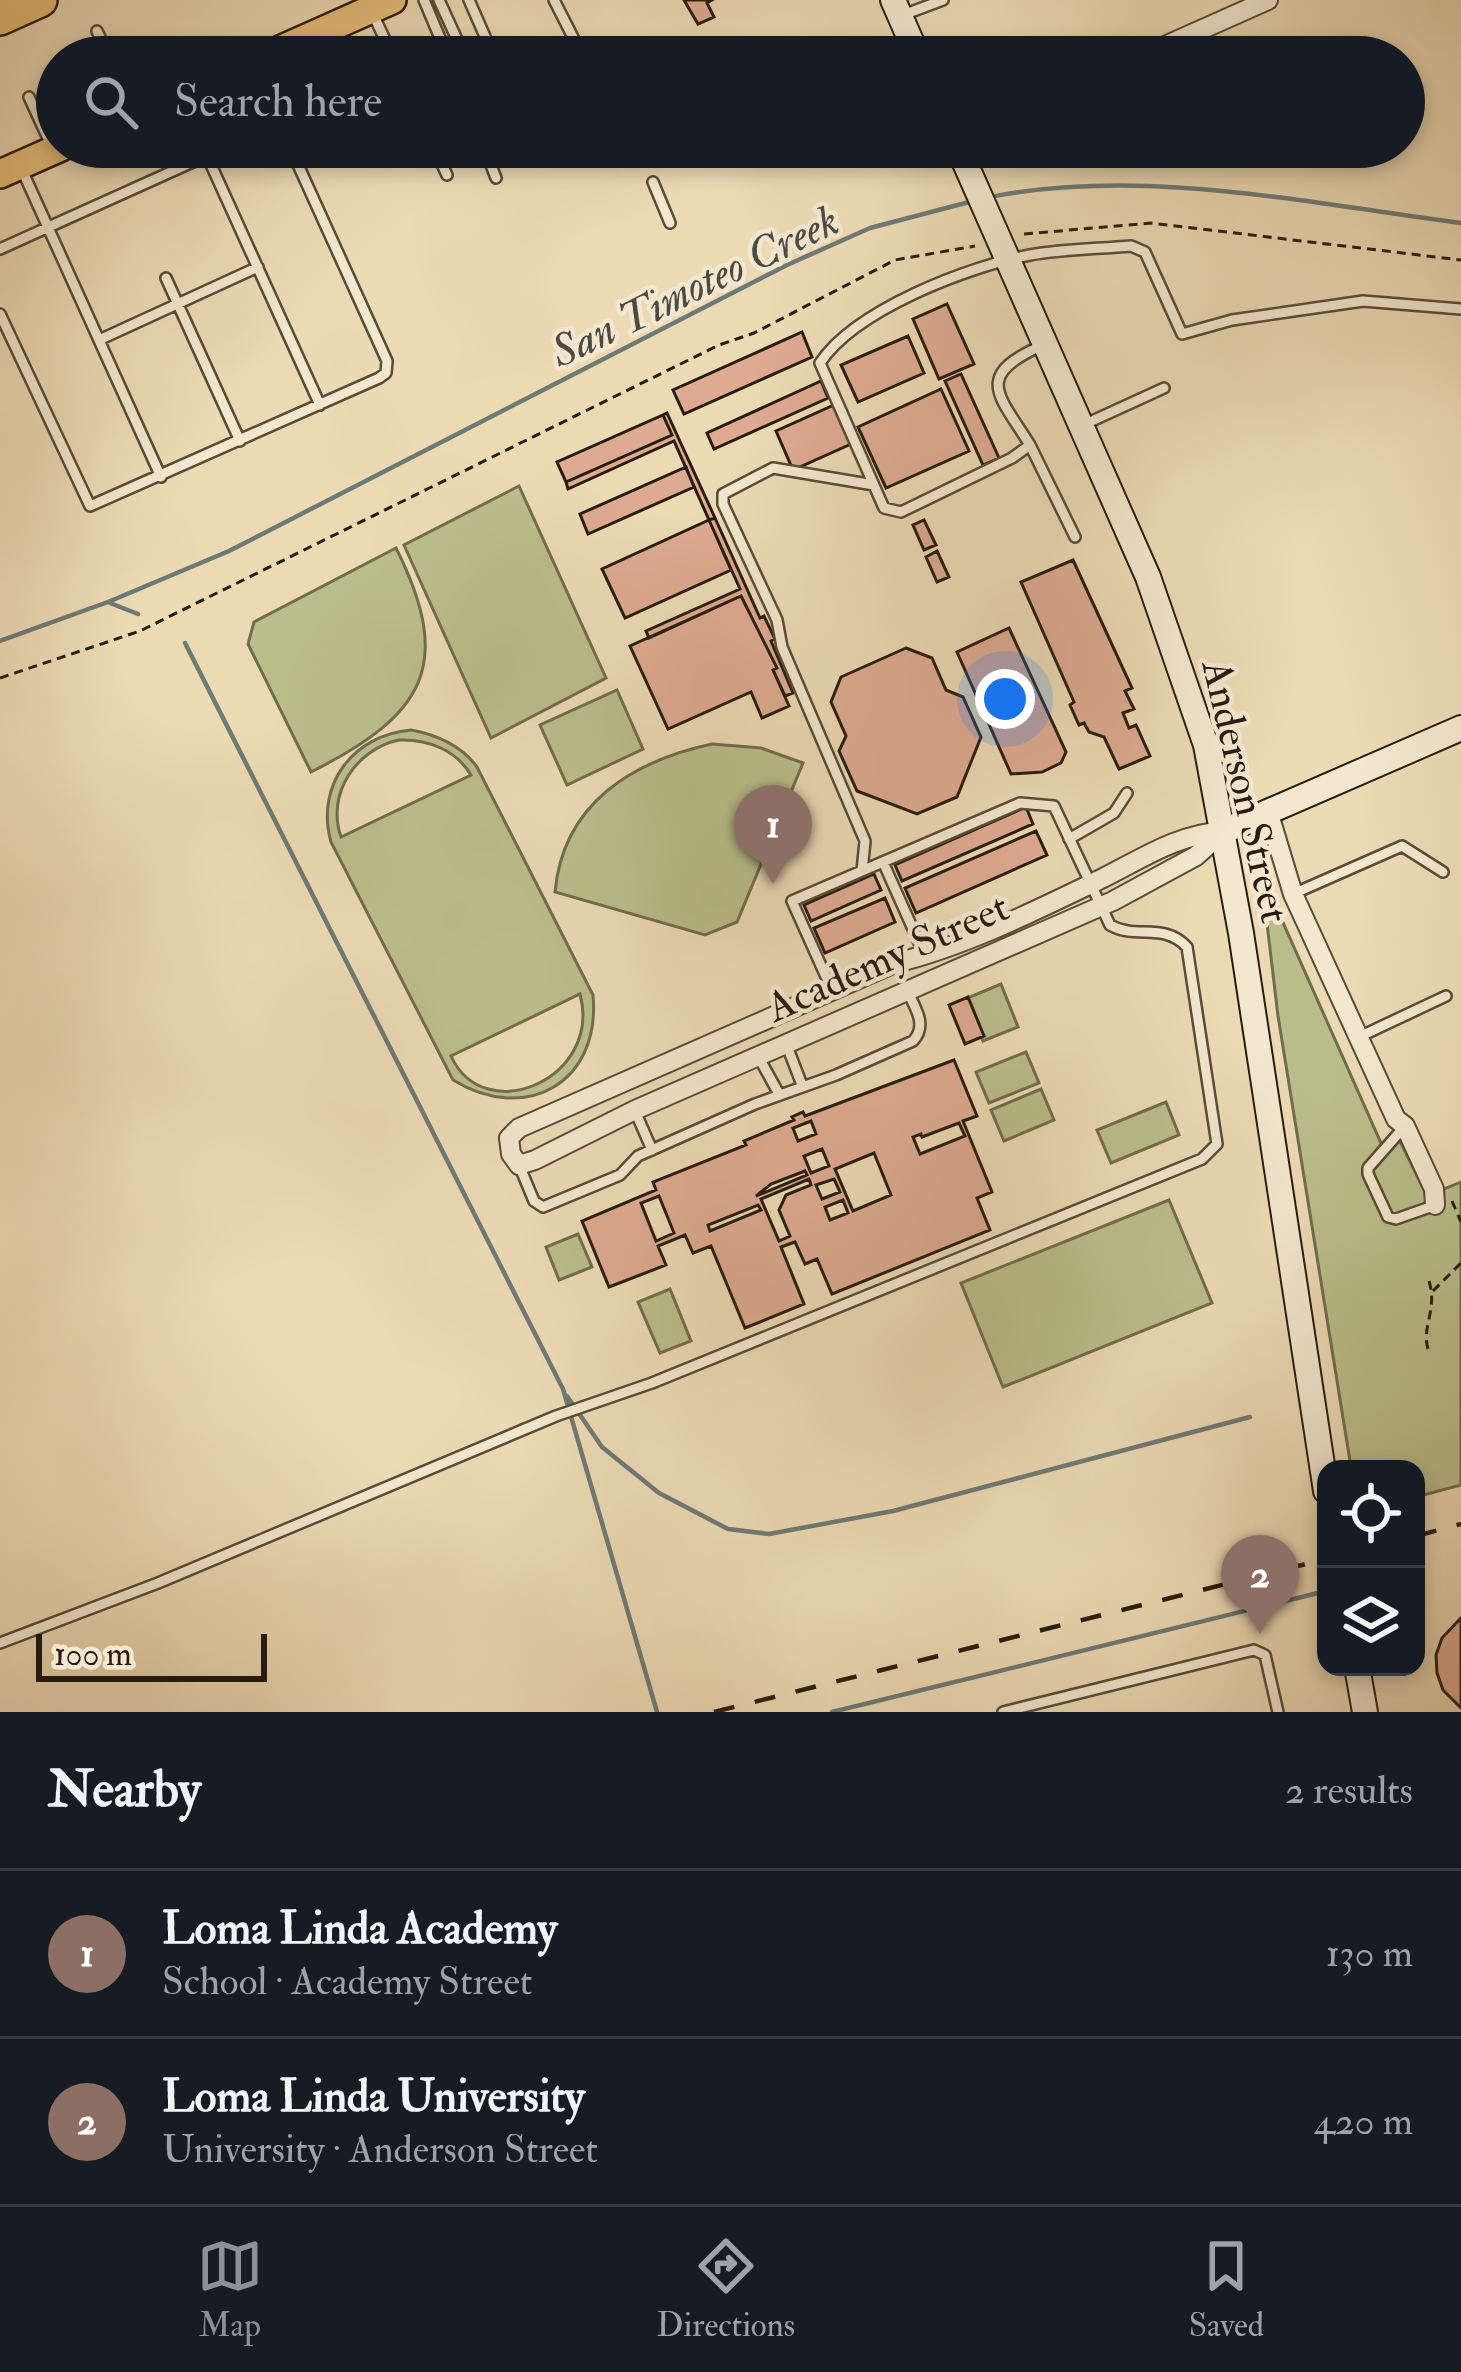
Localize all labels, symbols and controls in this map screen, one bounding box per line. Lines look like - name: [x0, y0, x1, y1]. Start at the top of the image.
- search box: [36, 36, 1425, 168]
- icon: search: [78, 69, 144, 135]
- text: Search here: [174, 74, 382, 130]
- water label: San Timoteo Creek: [541, 193, 848, 381]
- street label: Anderson Street: [1189, 654, 1301, 928]
- your location: [975, 669, 1035, 729]
- pin: 1: [734, 785, 812, 884]
- street label: Academy Street: [758, 881, 1017, 1035]
- map controls: [1317, 1460, 1425, 1676]
- button: locate: [1317, 1460, 1425, 1568]
- pin: 2: [1221, 1535, 1299, 1634]
- button: layers: [1317, 1568, 1425, 1676]
- scale bar: [36, 1628, 267, 1681]
- text: 100 m: [54, 1634, 132, 1675]
- text: Nearby: [48, 1758, 201, 1822]
- text: 2 results: [1285, 1766, 1413, 1815]
- text: Loma Linda Academy: [162, 1901, 557, 1957]
- text: 1: [80, 1929, 94, 1978]
- text: 130 m: [1326, 1929, 1413, 1978]
- text: School · Academy Street: [162, 1957, 532, 2006]
- text: Loma Linda University: [162, 2069, 585, 2125]
- text: 2: [77, 2097, 97, 2146]
- text: 420 m: [1314, 2097, 1413, 2146]
- text: University · Anderson Street: [162, 2125, 598, 2174]
- tab: Map: [197, 2233, 263, 2346]
- tab: Directions: [657, 2233, 795, 2346]
- tab: Saved: [1189, 2233, 1264, 2346]

